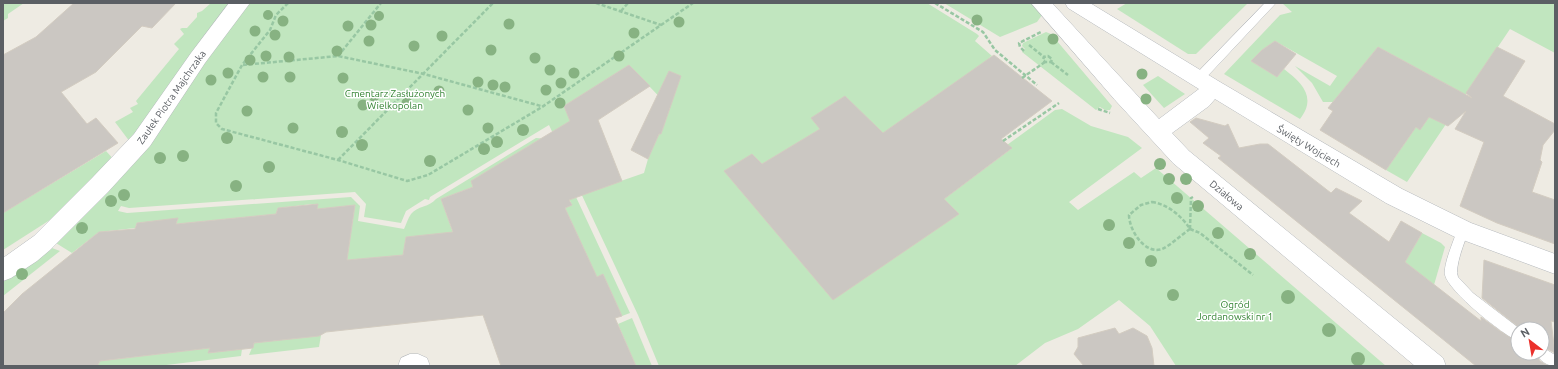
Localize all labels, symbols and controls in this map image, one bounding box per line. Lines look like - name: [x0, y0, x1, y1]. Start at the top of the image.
- street label: Zaułek Piotra Majchrzaka: [135, 48, 208, 146]
- park label: Cmentarz Zasłużonych Wielkopolan: [345, 88, 445, 111]
- street label: Święty Wojciech: [1275, 122, 1343, 170]
- street label: Działowa: [1208, 178, 1246, 213]
- park label: Ogród Jordanowski nr 1: [1197, 299, 1273, 322]
- north arrow: [1510, 321, 1550, 361]
- text: N: [1518, 325, 1531, 340]

